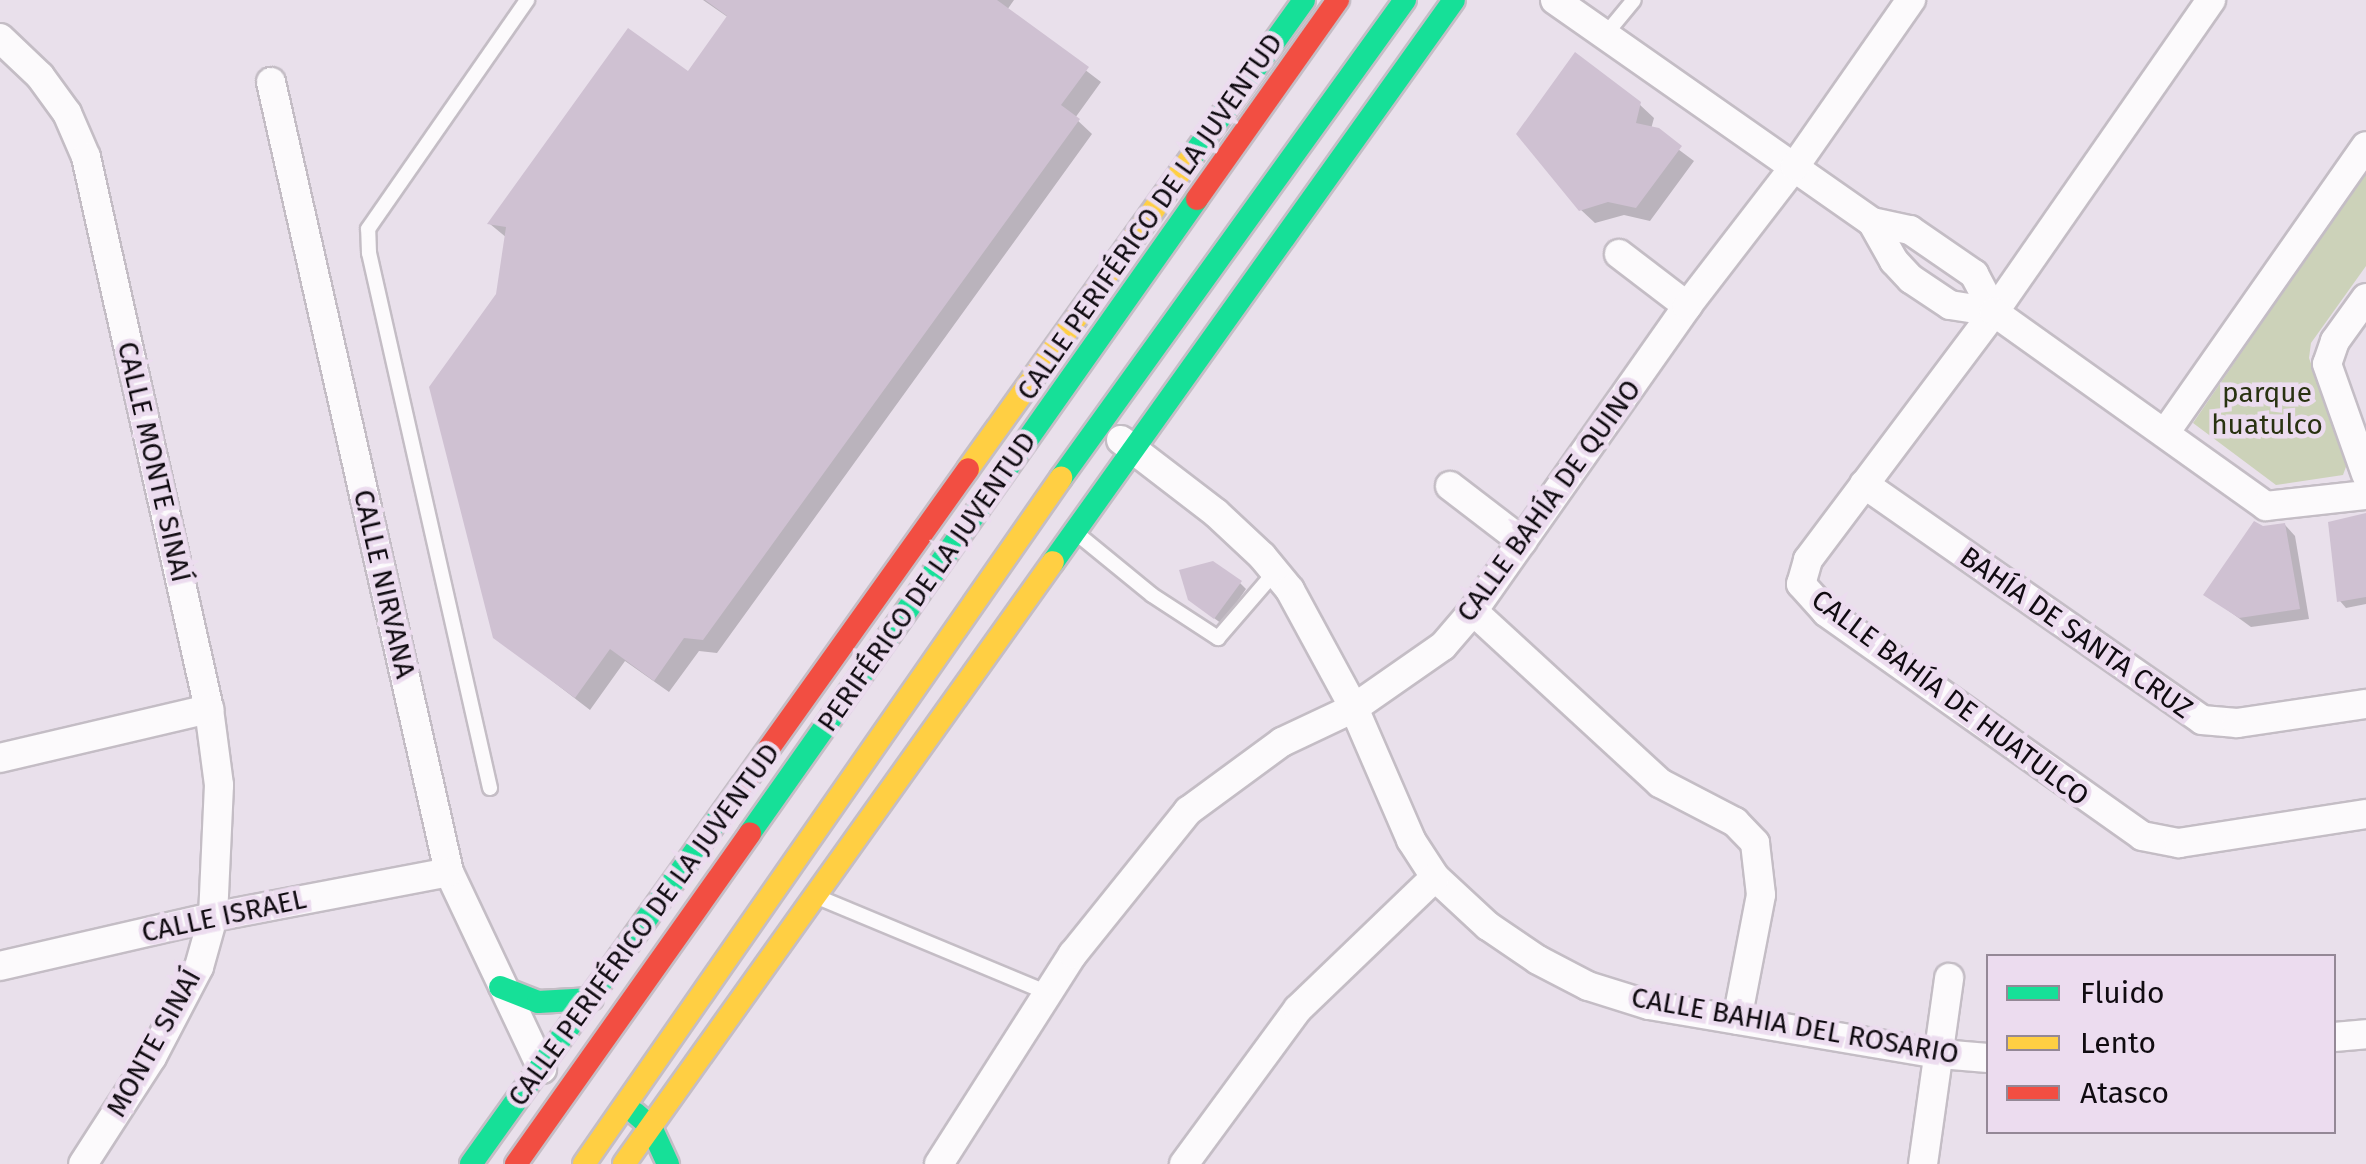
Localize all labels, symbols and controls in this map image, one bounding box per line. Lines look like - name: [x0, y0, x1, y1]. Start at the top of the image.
- street label: CALLE PERIFÉRICO DE LA JUVENTUD: [1010, 27, 1290, 407]
- street label: CALLE MONTE SINAÍ: [110, 338, 198, 586]
- street label: CALLE BAHÍA DE QUINO: [1450, 374, 1648, 628]
- park label: parque huatulco: [2211, 376, 2323, 442]
- street label: PERIFÉRICO DE LA JUVENTUD: [811, 426, 1043, 738]
- street label: CALLE NIRVANA: [346, 486, 422, 682]
- street label: BAHÍA DE SANTA CRUZ: [1953, 540, 2199, 726]
- street label: CALLE BAHÍA DE HUATULCO: [1805, 583, 2095, 813]
- street label: CALLE PERIFÉRICO DE LA JUVENTUD: [501, 737, 787, 1113]
- street label: CALLE ISRAEL: [139, 882, 309, 950]
- legend: [1986, 954, 2336, 1134]
- street label: MONTE SINAÍ: [100, 963, 208, 1123]
- text: Fluido: [2080, 975, 2165, 1011]
- street label: CALLE BAHIA DEL ROSARIO: [1629, 981, 1961, 1071]
- text: Lento: [2080, 1025, 2156, 1061]
- text: Atasco: [2080, 1075, 2169, 1111]

